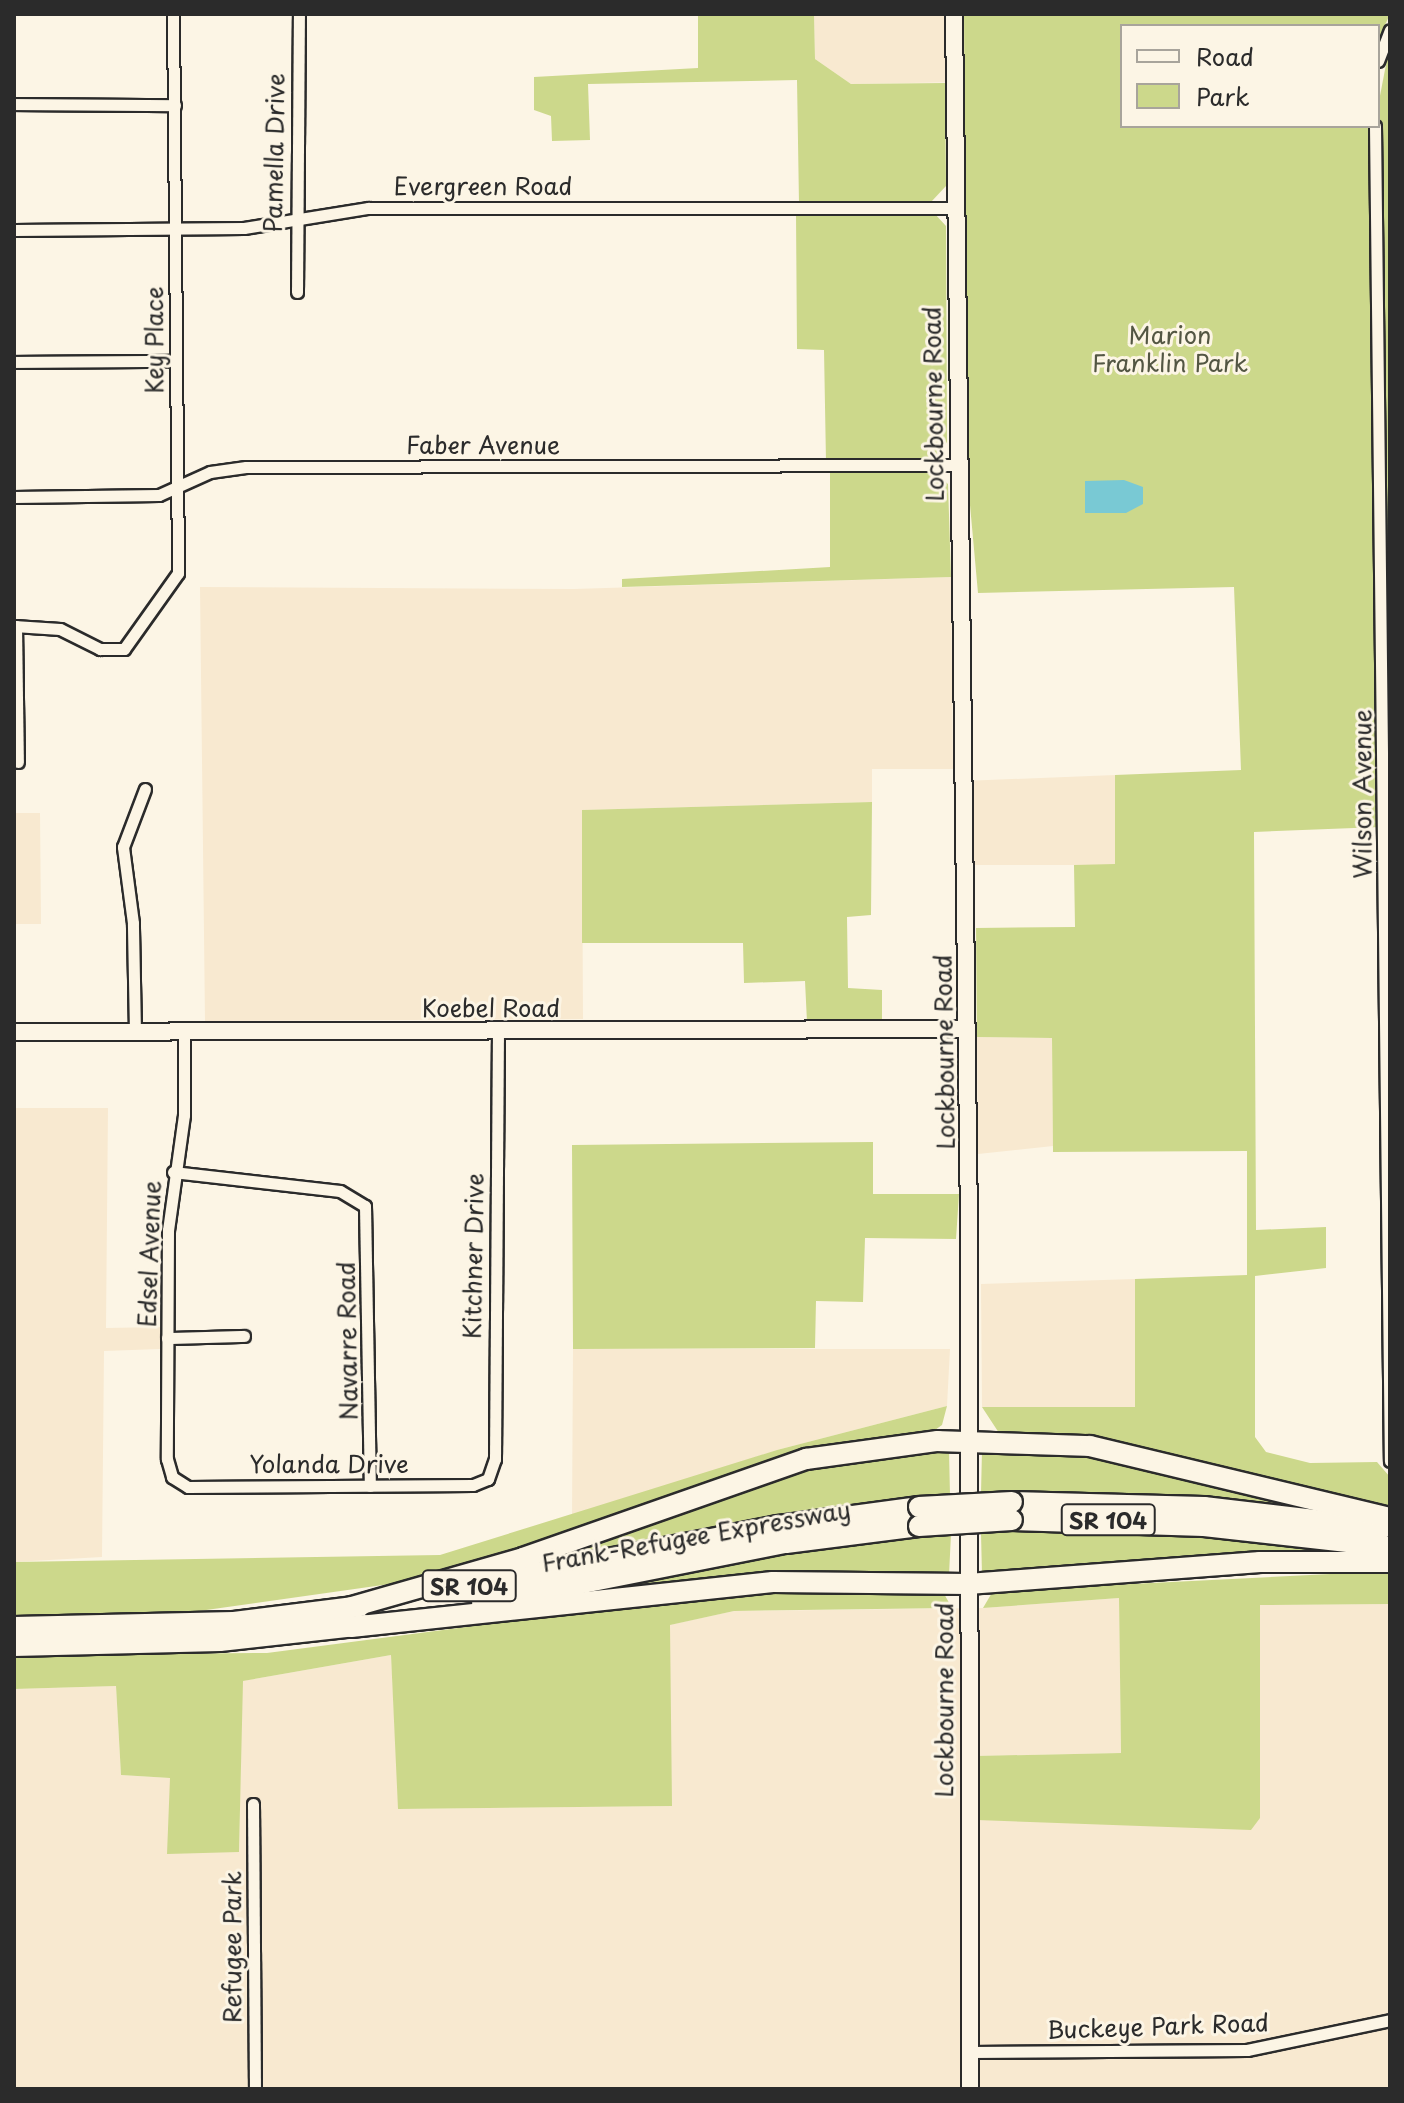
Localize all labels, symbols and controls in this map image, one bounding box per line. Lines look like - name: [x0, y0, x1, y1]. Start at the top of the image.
- legend: [1120, 24, 1380, 128]
- text: Road: [1196, 38, 1254, 74]
- street label: Pamella Drive: [258, 72, 290, 234]
- text: Park: [1196, 78, 1250, 114]
- street label: Evergreen Road: [392, 172, 574, 200]
- street label: Key Place: [140, 285, 168, 395]
- street label: Lockbourne Road: [917, 305, 949, 503]
- park label: Marion Franklin Park: [1092, 321, 1248, 377]
- street label: Faber Avenue: [405, 431, 561, 459]
- street label: Wilson Avenue: [1348, 711, 1376, 877]
- street label: Lockbourne Road: [928, 953, 960, 1151]
- street label: Koebel Road: [421, 994, 561, 1022]
- street label: Kitchner Drive: [457, 1172, 489, 1340]
- street label: Edsel Avenue: [132, 1180, 166, 1328]
- street label: Navarre Road: [331, 1261, 363, 1421]
- street label: Yolanda Drive: [250, 1450, 408, 1478]
- street label: Frank-Refugee Expressway: [539, 1495, 853, 1577]
- road number: SR 104: [1060, 1502, 1156, 1538]
- road number: SR 104: [421, 1568, 517, 1604]
- street label: Lockbourne Road: [930, 1601, 958, 1799]
- street label: Refugee Park: [218, 1870, 246, 2024]
- street label: Buckeye Park Road: [1046, 2008, 1270, 2044]

